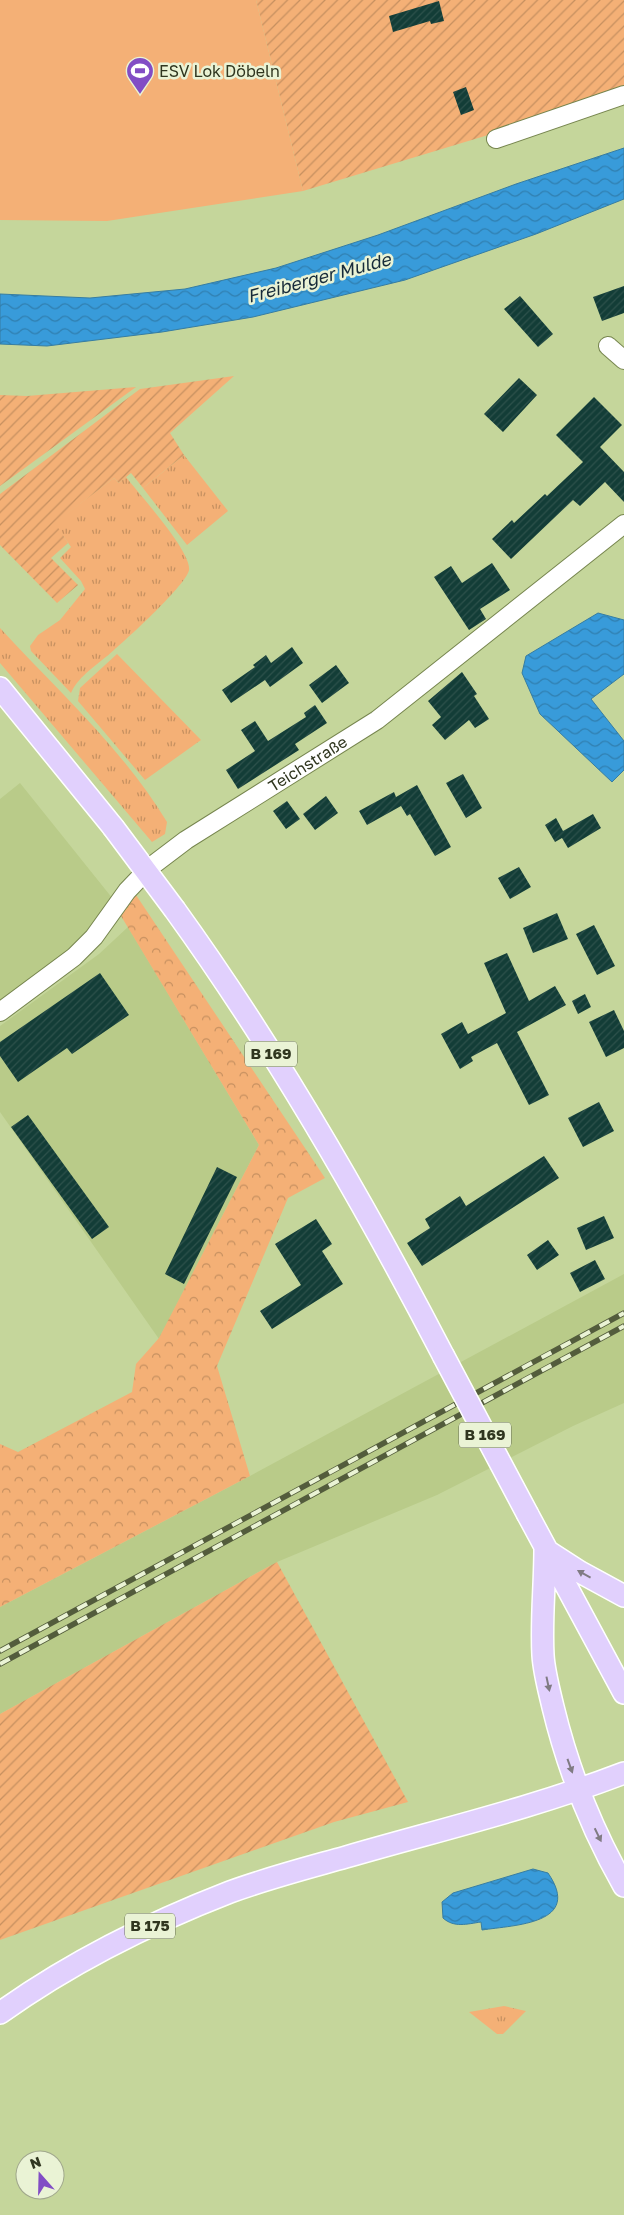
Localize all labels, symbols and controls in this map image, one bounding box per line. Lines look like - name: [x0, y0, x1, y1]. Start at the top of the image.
- sports icon: ESV Lok Döbeln: [125, 56, 155, 95]
- place label: ESV Lok Döbeln: [159, 61, 280, 81]
- water label: Freiberger Mulde: [245, 247, 394, 307]
- street label: Teichstraße: [265, 731, 351, 796]
- road number: B 169: [245, 1042, 297, 1066]
- road number: B 169: [459, 1422, 511, 1448]
- one-way arrow: [576, 1570, 591, 1578]
- one-way arrow: [544, 1677, 552, 1693]
- one-way arrow: [566, 1759, 574, 1774]
- one-way arrow: [594, 1828, 602, 1842]
- road number: B 175: [125, 1914, 175, 1938]
- north arrow: [15, 2150, 65, 2200]
- text: N: [27, 2153, 43, 2172]

